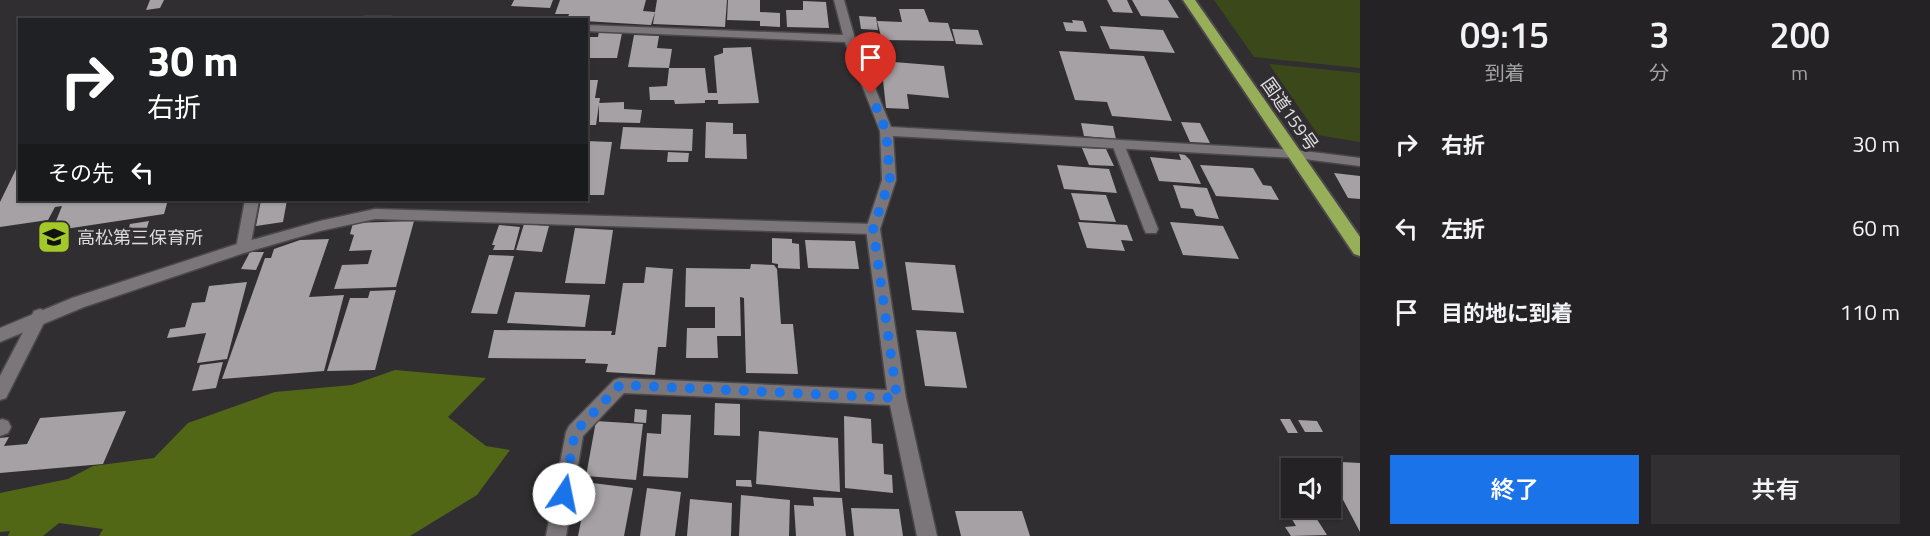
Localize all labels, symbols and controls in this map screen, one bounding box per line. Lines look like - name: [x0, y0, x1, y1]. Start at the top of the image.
- text: 09:15: [1460, 7, 1549, 62]
- text: 3: [1649, 7, 1669, 62]
- text: 200: [1769, 7, 1830, 62]
- text: 30 m: [147, 28, 239, 92]
- pin: [845, 32, 896, 94]
- icon: arrive: [854, 41, 887, 74]
- icon: right: [48, 42, 126, 120]
- text: 到着: [1485, 57, 1525, 88]
- text: 分: [1649, 57, 1669, 88]
- text: m: [1791, 57, 1808, 88]
- street label: 国道159号: [1255, 72, 1325, 156]
- text: 右折: [147, 86, 201, 127]
- text: 30 m: [1852, 127, 1900, 161]
- icon: right: [1390, 128, 1423, 161]
- text: 右折: [1441, 128, 1485, 162]
- text: その先: [48, 156, 114, 190]
- icon: left: [126, 156, 159, 189]
- text: 60 m: [1852, 211, 1900, 245]
- icon: left: [1390, 212, 1423, 245]
- text: 左折: [1441, 212, 1485, 246]
- school or university icon: 高松第三保育所: [36, 219, 72, 255]
- place label: 高松第三保育所: [77, 224, 203, 251]
- text: 110 m: [1840, 295, 1900, 329]
- icon: arrive: [1390, 296, 1423, 329]
- text: 目的地に到着: [1441, 296, 1573, 330]
- button: 終了: [1390, 455, 1639, 524]
- button: 共有: [1651, 455, 1900, 524]
- map controls: [1281, 458, 1341, 518]
- button: sound: [1281, 458, 1341, 518]
- position arrow: [532, 462, 596, 526]

